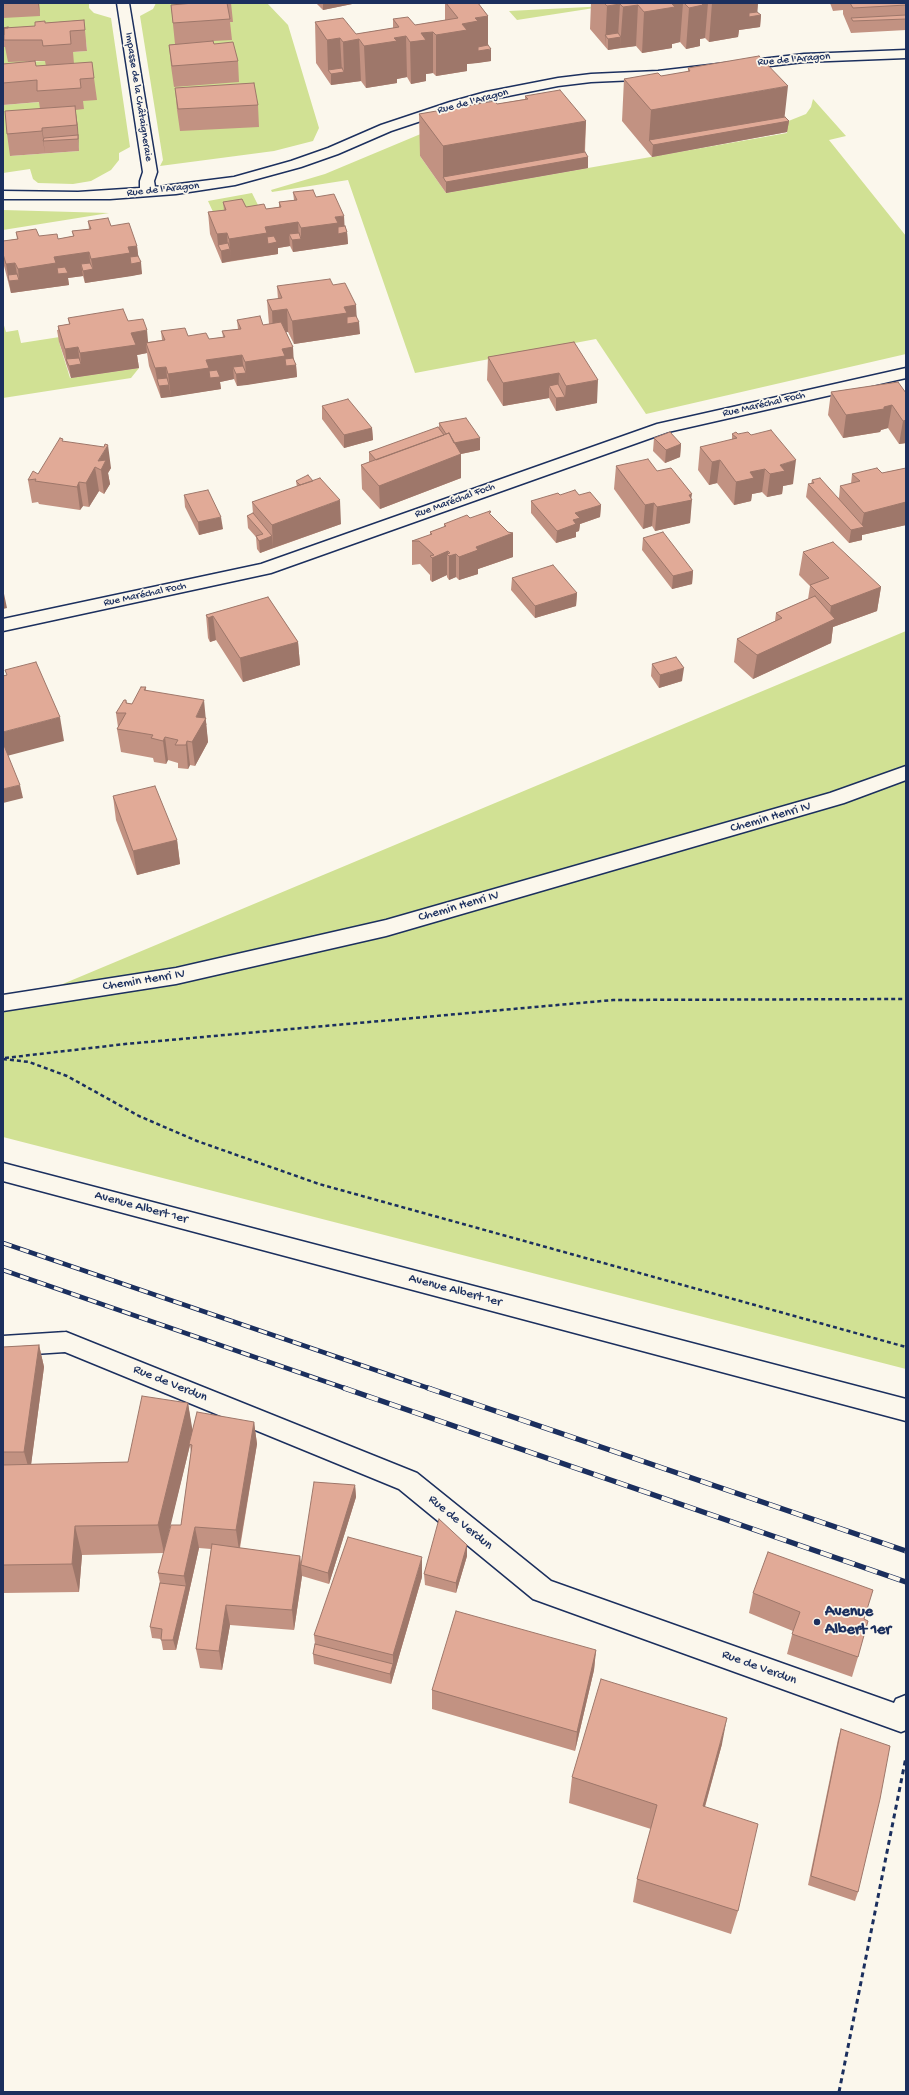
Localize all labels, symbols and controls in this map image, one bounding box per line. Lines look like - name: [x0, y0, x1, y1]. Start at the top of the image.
- street label: Impasse de la Châtaigneraie: [121, 32, 155, 162]
- street label: Rue de l'Aragon: [757, 50, 831, 70]
- street label: Rue de l'Aragon: [436, 86, 510, 118]
- street label: Rue de l'Aragon: [126, 180, 200, 200]
- street label: Rue Maréchal Foch: [721, 389, 807, 421]
- street label: Rue Maréchal Foch: [413, 480, 497, 522]
- street label: Rue Maréchal Foch: [102, 580, 188, 610]
- street label: Chemin Henri IV: [729, 799, 813, 837]
- street label: Chemin Henri IV: [417, 888, 501, 926]
- street label: Chemin Henri IV: [102, 967, 186, 995]
- street label: Avenue Albert 1er: [93, 1188, 189, 1228]
- street label: Avenue Albert 1er: [407, 1271, 503, 1311]
- street label: Rue de Verdun: [131, 1362, 209, 1406]
- street label: Rue de Verdun: [425, 1492, 495, 1554]
- place label: Avenue Albert 1er: [825, 1603, 891, 1641]
- marker: Avenue Albert 1er: [812, 1617, 822, 1627]
- street label: Rue de Verdun: [719, 1647, 799, 1689]

